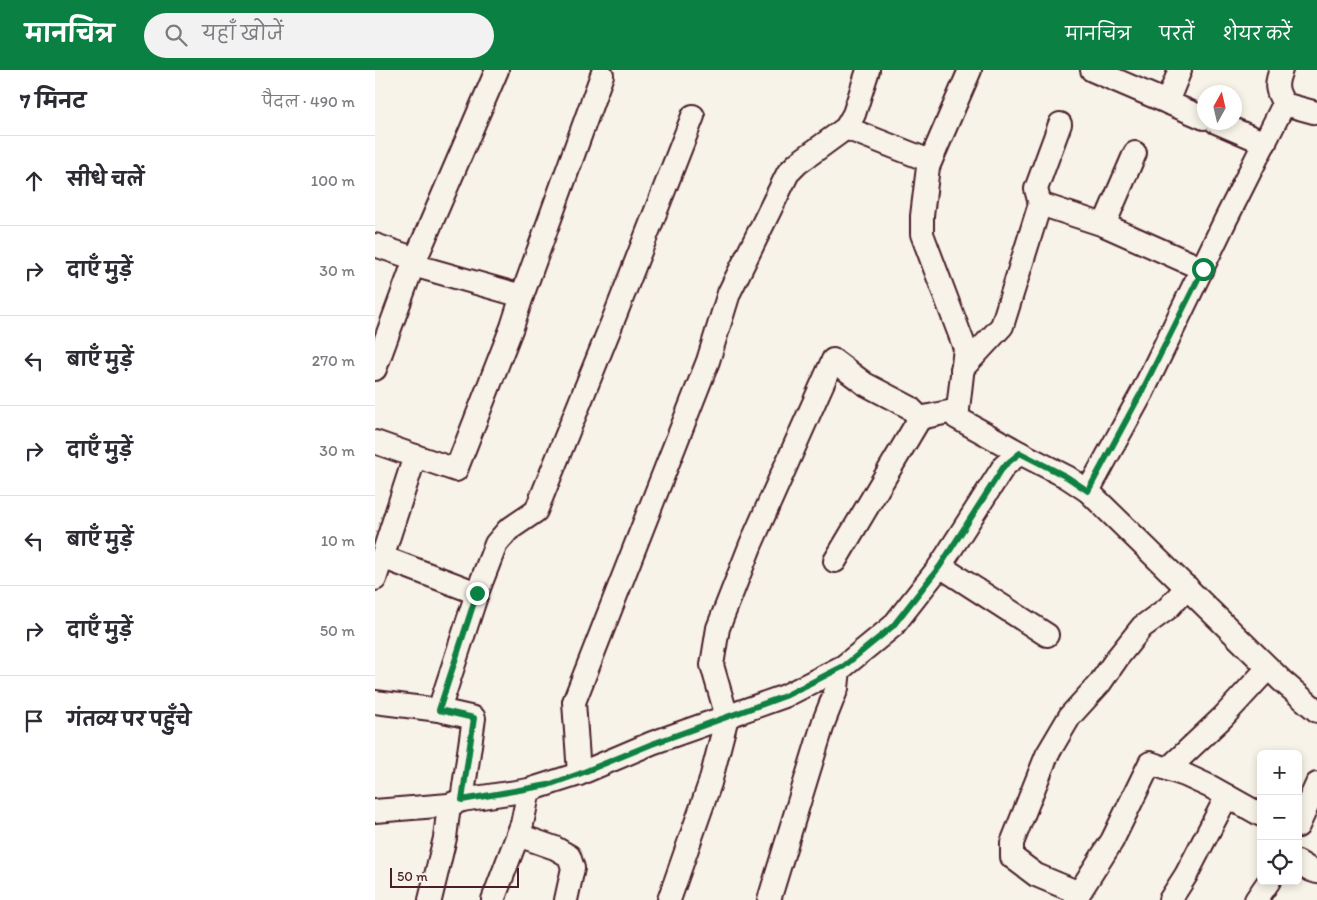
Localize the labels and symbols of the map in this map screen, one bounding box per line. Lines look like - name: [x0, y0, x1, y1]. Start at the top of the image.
- north arrow: [1197, 85, 1242, 130]
- route start: [1192, 258, 1215, 281]
- route end: [466, 582, 489, 605]
- scale bar: [390, 865, 519, 888]

